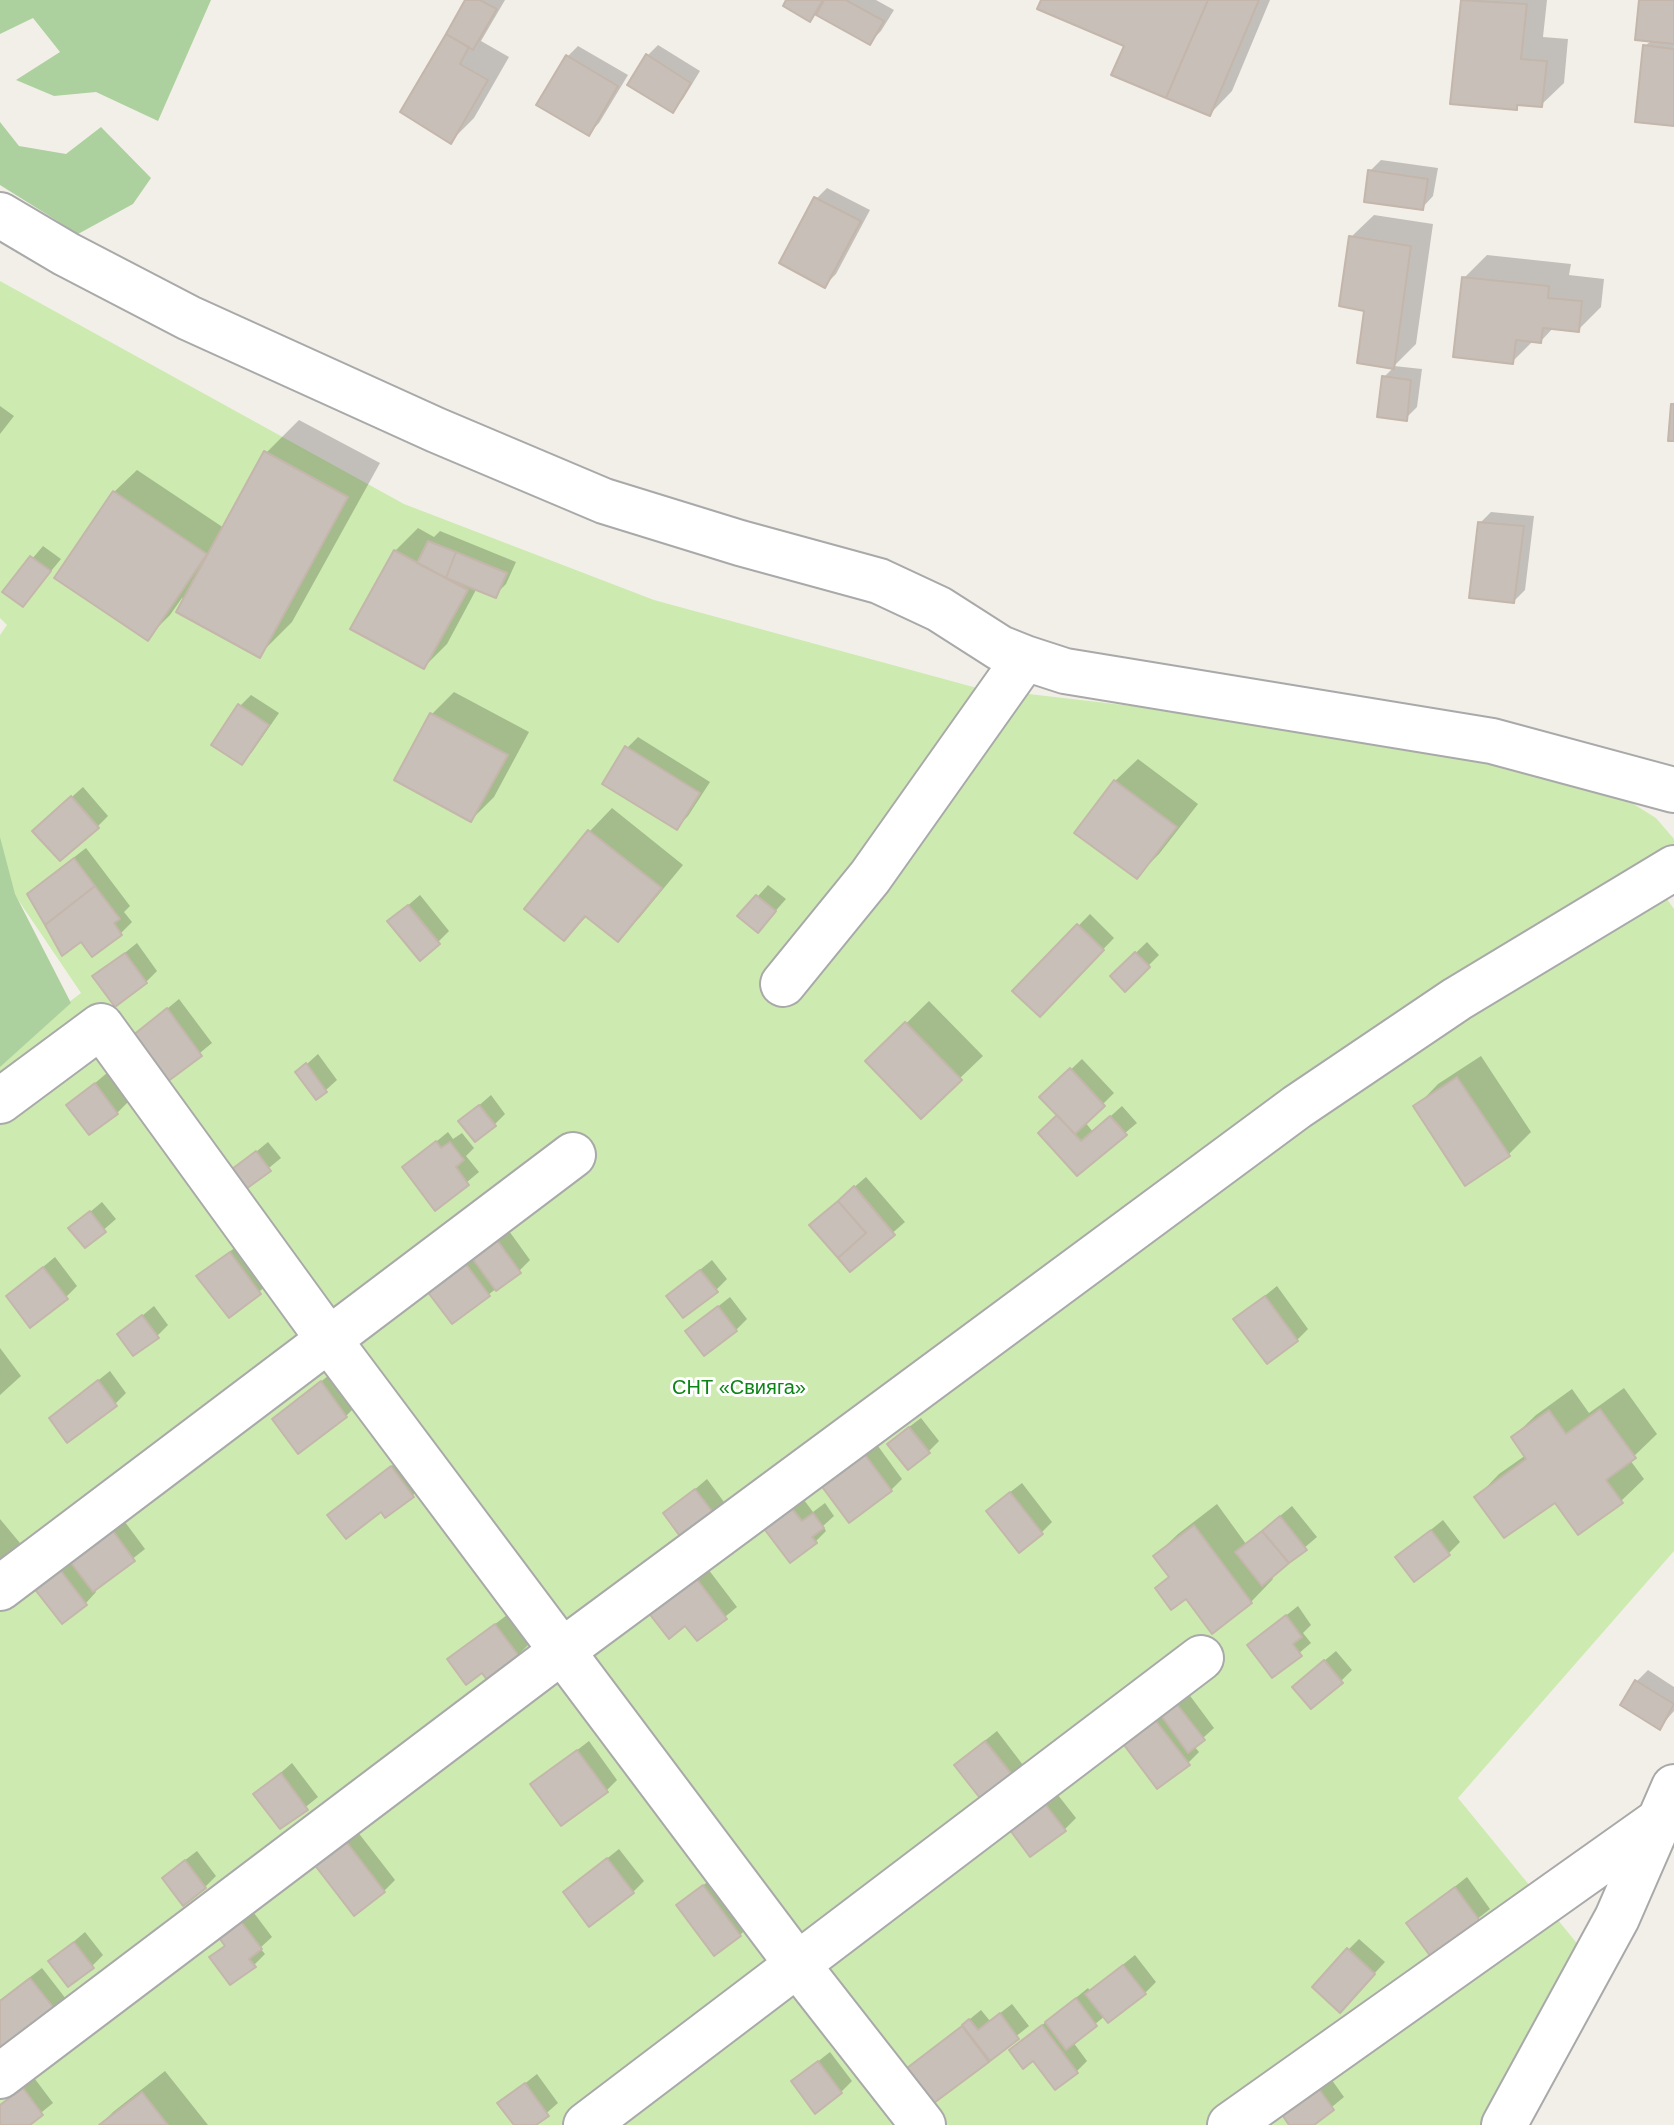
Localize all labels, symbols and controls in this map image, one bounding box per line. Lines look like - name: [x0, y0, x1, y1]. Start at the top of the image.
- park label: СНТ «Свияга»: [672, 1376, 806, 1400]

